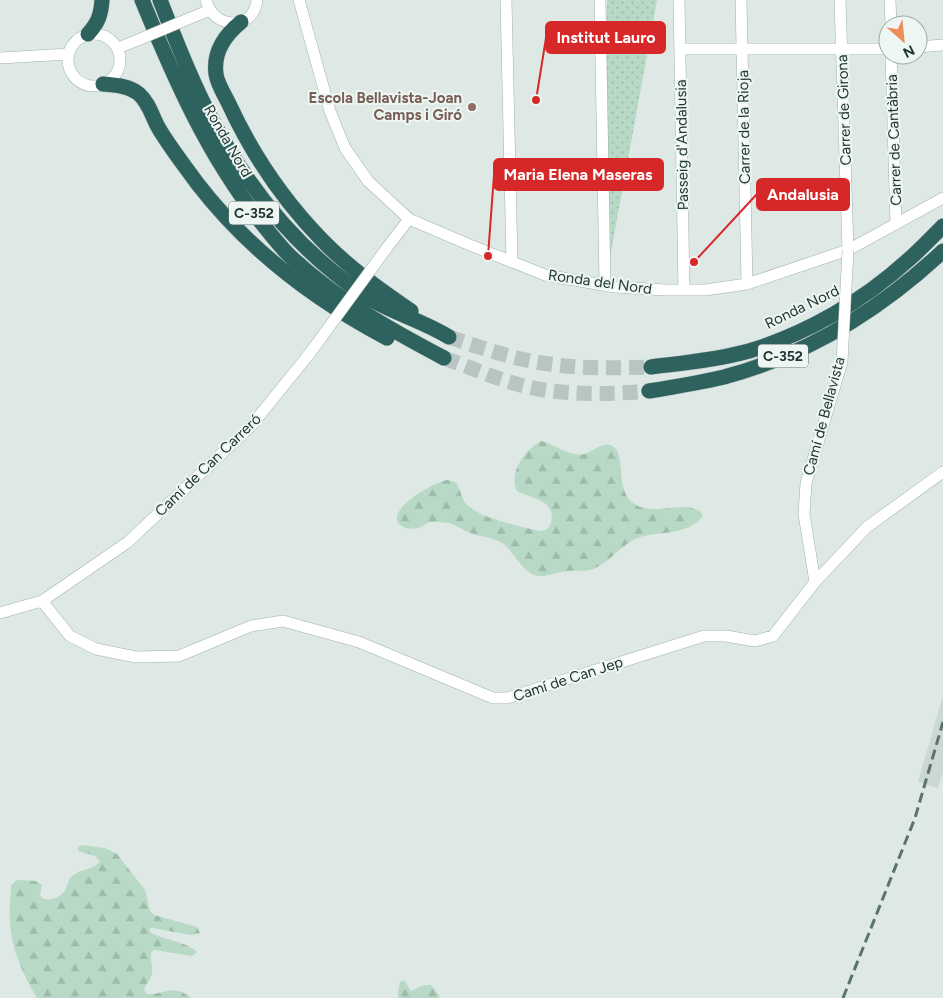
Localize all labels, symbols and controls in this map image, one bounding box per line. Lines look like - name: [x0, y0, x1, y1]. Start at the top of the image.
- north arrow: [878, 15, 928, 65]
- callout: Institut Lauro: [546, 22, 665, 53]
- text: Institut Lauro: [556, 28, 656, 47]
- text: N: [900, 41, 917, 61]
- street label: Carrer de Girona: [833, 54, 855, 166]
- street label: Carrer de la Rioja: [734, 70, 754, 184]
- street label: Carrer de Cantàbria: [883, 74, 905, 206]
- street label: Passeig d'Andalusia: [672, 79, 692, 211]
- place label: Escola Bellavista-Joan Camps i Giró: [309, 89, 462, 124]
- marker: Escola Bellavista-Joan Camps i Giró: [466, 101, 478, 113]
- street label: Ronda Nord: [200, 102, 256, 180]
- callout: Maria Elena Maseras: [494, 159, 663, 190]
- text: Maria Elena Maseras: [503, 165, 653, 184]
- callout: Andalusia: [757, 179, 849, 210]
- text: Andalusia: [767, 185, 839, 204]
- road number: C-352: [229, 202, 279, 224]
- street label: Ronda del Nord: [547, 266, 653, 298]
- street label: Ronda Nord: [762, 281, 842, 333]
- road number: C-352: [758, 344, 808, 368]
- street label: Camí de Bellavista: [799, 355, 849, 477]
- street label: Camí de Can Carreró: [151, 410, 265, 520]
- street label: Camí de Can Jep: [511, 653, 625, 705]

